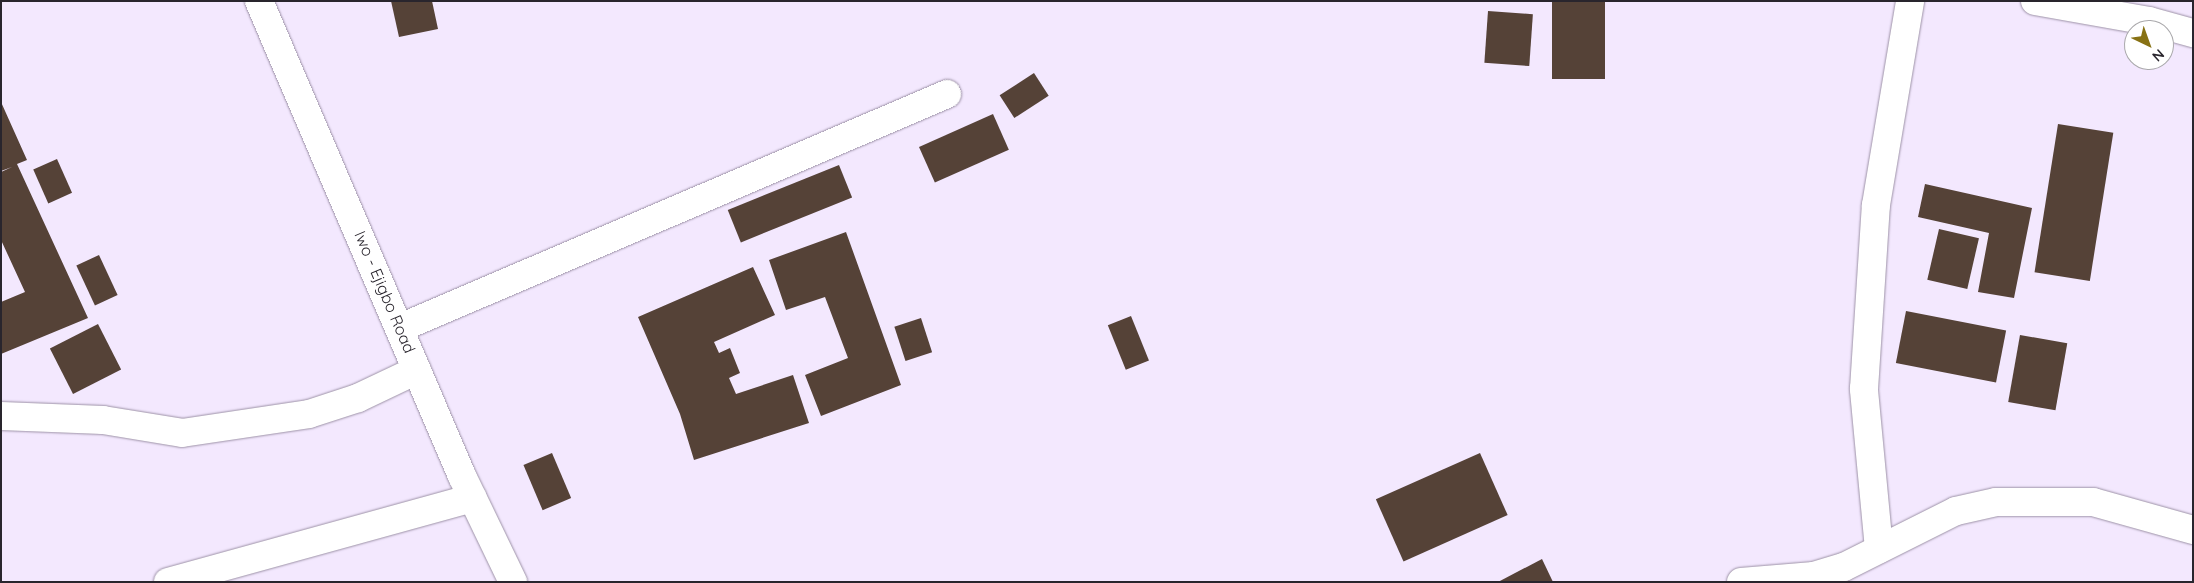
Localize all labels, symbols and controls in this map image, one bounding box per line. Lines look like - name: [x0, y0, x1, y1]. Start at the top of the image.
- north arrow: [2124, 20, 2174, 70]
- text: N: [2149, 45, 2168, 66]
- street label: Iwo - Ejigbo Road: [351, 228, 419, 356]

